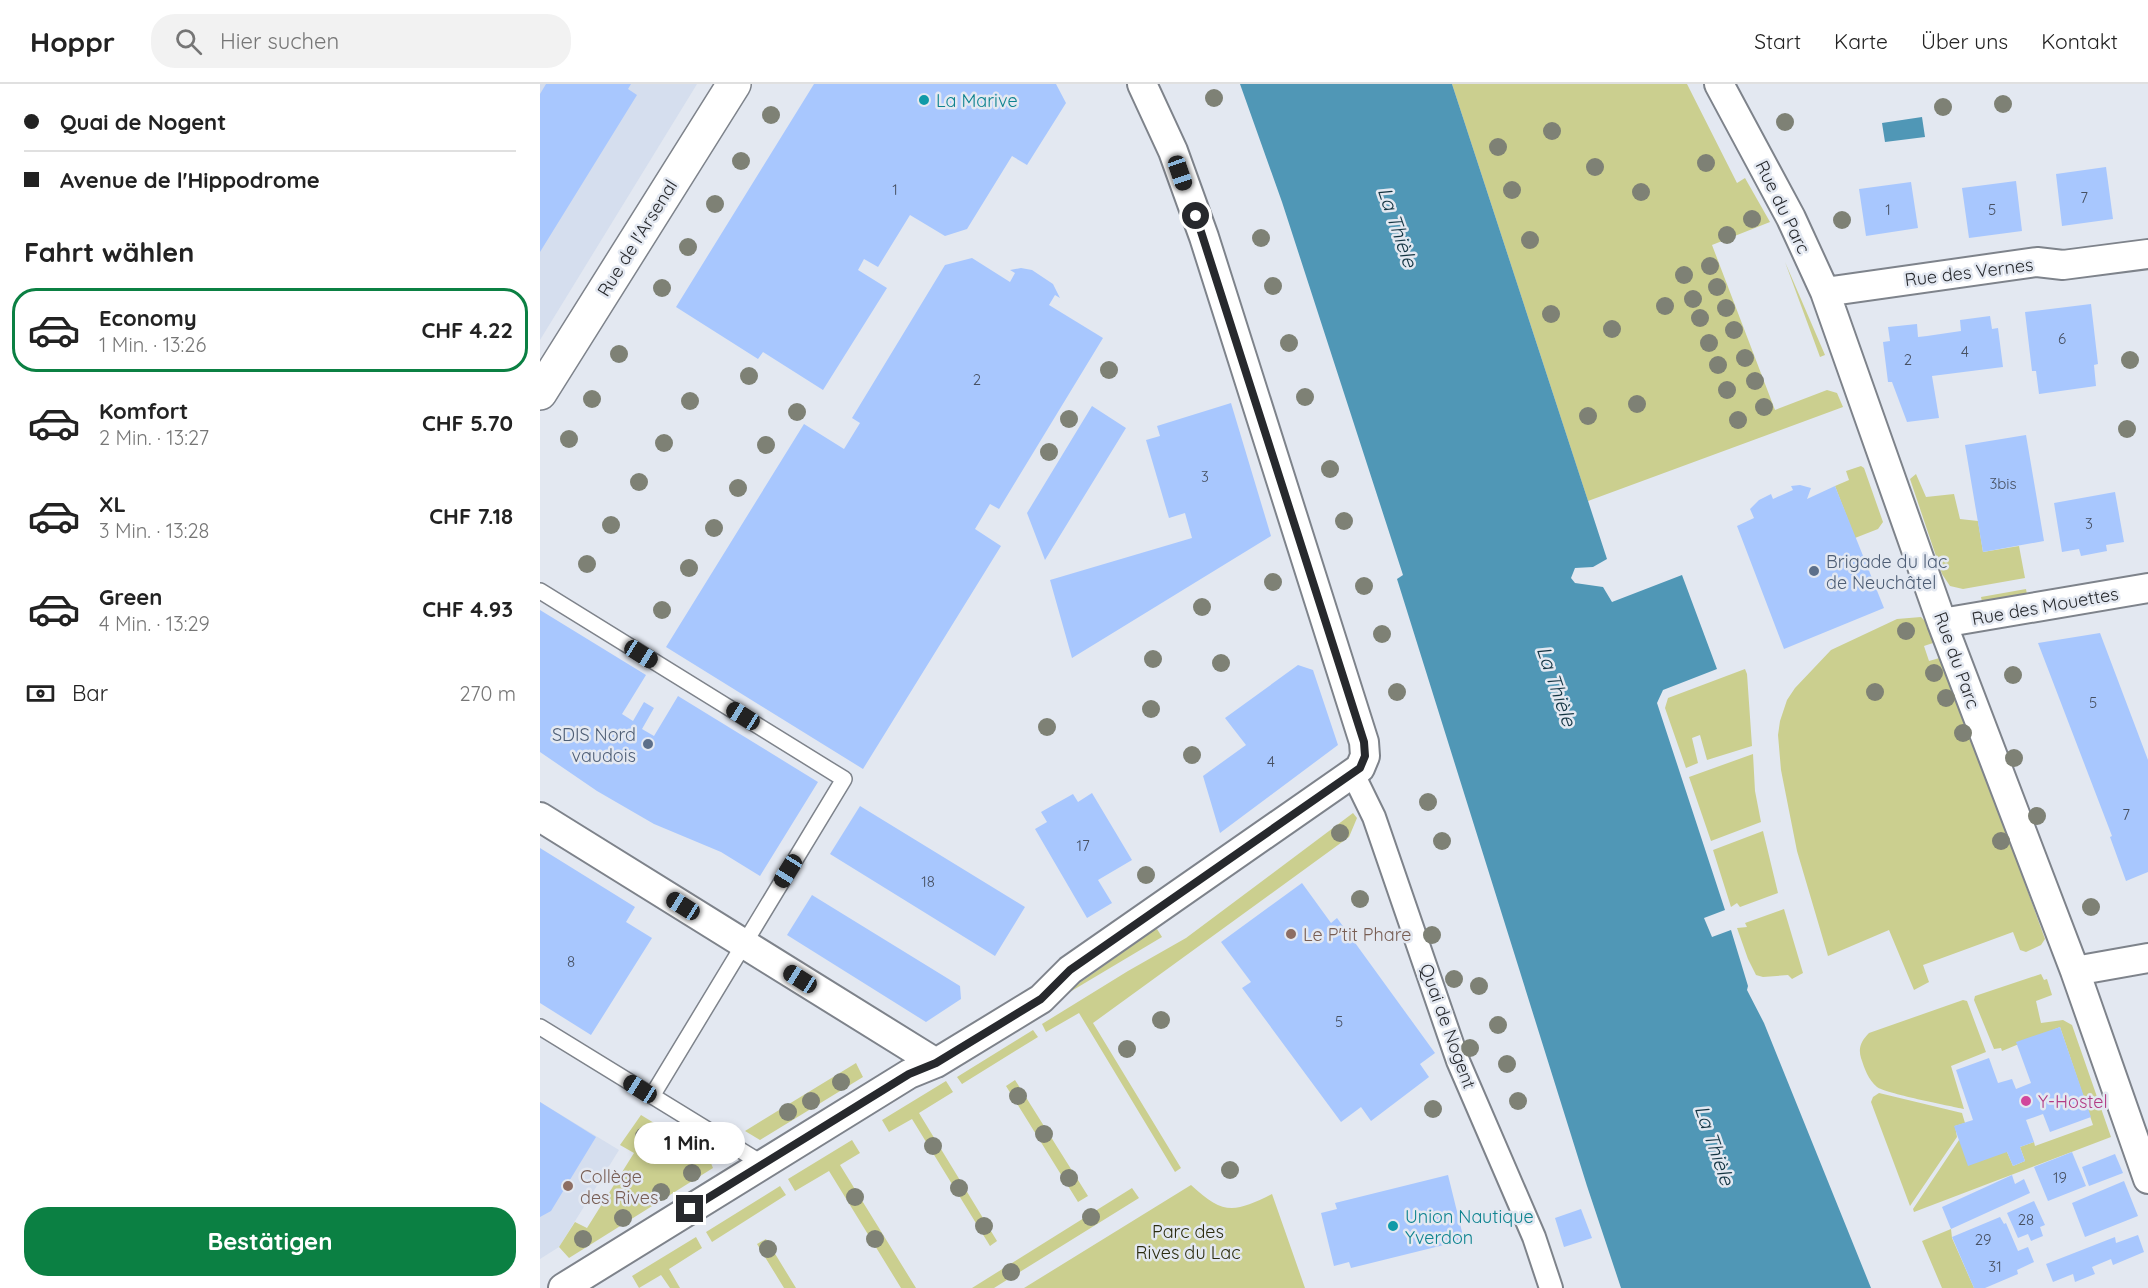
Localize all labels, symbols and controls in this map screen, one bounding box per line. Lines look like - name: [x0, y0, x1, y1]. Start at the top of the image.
- search box: [151, 14, 571, 68]
- text: Hoppr: [30, 24, 115, 59]
- icon: search: [172, 25, 205, 58]
- text: Hier suchen: [220, 27, 339, 55]
- text: Start: [1754, 28, 1801, 54]
- text: Karte: [1834, 28, 1888, 54]
- text: Über uns: [1921, 28, 2008, 54]
- text: Kontakt: [2041, 28, 2118, 54]
- place label: La Marive: [936, 89, 1018, 112]
- marker: La Marive: [917, 93, 931, 107]
- text: Quai de Nogent: [60, 108, 226, 136]
- car: [1166, 153, 1194, 193]
- street label: Rue du Parc: [1751, 157, 1815, 257]
- text: Avenue de l'Hippodrome: [60, 166, 320, 194]
- street label: Rue de l'Arsenal: [592, 175, 682, 301]
- house number: 1: [892, 180, 898, 199]
- water label: La Thièle: [1373, 184, 1424, 271]
- house number: 7: [2080, 188, 2088, 207]
- house number: 1: [1885, 200, 1891, 219]
- house number: 5: [1988, 200, 1996, 219]
- route start: [1182, 202, 1209, 229]
- text: Fahrt wählen: [24, 235, 194, 269]
- street label: Rue des Vernes: [1903, 253, 2035, 291]
- icon: car: [27, 303, 81, 357]
- text: Economy: [99, 304, 197, 332]
- text: CHF 4.22: [421, 316, 513, 344]
- house number: 6: [2058, 329, 2066, 348]
- text: 1 Min. · 13:26: [99, 332, 206, 357]
- house number: 4: [1961, 342, 1969, 361]
- house number: 2: [1904, 350, 1912, 369]
- house number: 2: [973, 370, 981, 389]
- icon: car: [27, 396, 81, 450]
- text: Komfort: [99, 397, 188, 425]
- text: CHF 5.70: [422, 409, 513, 437]
- text: 2 Min. · 13:27: [99, 425, 209, 450]
- house number: 3: [1201, 467, 1209, 486]
- house number: 3bis: [1989, 474, 2017, 493]
- icon: car: [27, 489, 81, 543]
- text: XL: [99, 490, 126, 518]
- text: CHF 7.18: [429, 502, 513, 530]
- house number: 3: [2085, 514, 2093, 533]
- text: 3 Min. · 13:28: [99, 518, 209, 543]
- place label: Brigade du lac de Neuchâtel: [1826, 550, 1947, 594]
- marker: Brigade du lac de Neuchâtel: [1807, 564, 1821, 578]
- icon: car: [27, 582, 81, 636]
- street label: Rue des Mouettes: [1970, 582, 2120, 630]
- text: Green: [99, 583, 162, 611]
- text: CHF 4.93: [422, 595, 513, 623]
- street label: Rue du Parc: [1929, 609, 1985, 711]
- text: 4 Min. · 13:29: [99, 611, 210, 636]
- car: [621, 637, 661, 671]
- water label: La Thièle: [1532, 643, 1583, 730]
- icon: cash: [24, 677, 57, 710]
- text: Bar: [72, 679, 108, 707]
- text: 270 m: [459, 681, 516, 706]
- house number: 5: [2089, 693, 2097, 712]
- car: [723, 699, 763, 733]
- place label: SDIS Nord vaudois: [552, 723, 636, 767]
- marker: SDIS Nord vaudois: [641, 737, 655, 751]
- house number: 4: [1267, 752, 1275, 771]
- house number: 7: [2122, 805, 2130, 824]
- house number: 17: [1076, 836, 1090, 855]
- car: [771, 851, 805, 891]
- house number: 18: [921, 872, 935, 891]
- car: [663, 889, 703, 923]
- place label: Le P'tit Phare: [1303, 923, 1411, 946]
- marker: Le P'tit Phare: [1284, 927, 1298, 941]
- house number: 8: [567, 952, 575, 971]
- street label: Quai de Nogent: [1415, 960, 1481, 1092]
- car: [780, 962, 820, 996]
- house number: 5: [1335, 1012, 1343, 1031]
- car: [620, 1072, 660, 1106]
- place label: Y-Hostel: [2038, 1090, 2108, 1113]
- marker: Y-Hostel: [2019, 1094, 2033, 1108]
- water label: La Thièle: [1690, 1102, 1741, 1189]
- callout: 1 Min.: [634, 1122, 746, 1164]
- text: 1 Min.: [664, 1130, 715, 1155]
- place label: Collège des Rives: [580, 1165, 658, 1209]
- house number: 19: [2053, 1168, 2067, 1187]
- marker: Collège des Rives: [561, 1179, 575, 1193]
- route end: [676, 1195, 703, 1222]
- place label: Union Nautique Yverdon: [1405, 1205, 1534, 1249]
- button: Bestätigen: [24, 1207, 516, 1276]
- house number: 28: [2018, 1210, 2034, 1229]
- marker: Union Nautique Yverdon: [1386, 1219, 1400, 1233]
- park label: Parc des Rives du Lac: [1135, 1220, 1241, 1264]
- house number: 29: [1975, 1230, 1991, 1249]
- house number: 31: [1988, 1257, 2002, 1276]

